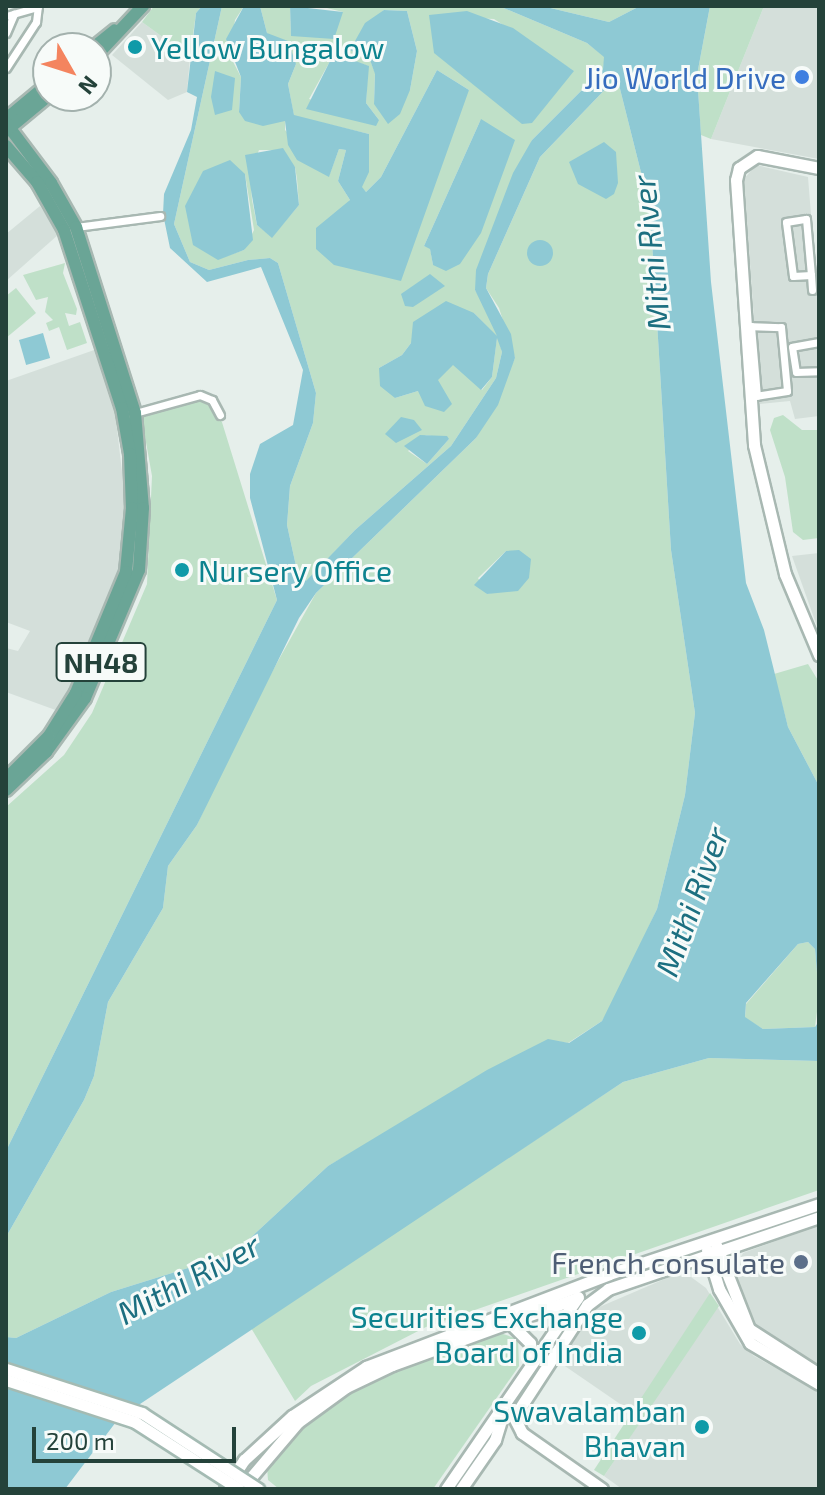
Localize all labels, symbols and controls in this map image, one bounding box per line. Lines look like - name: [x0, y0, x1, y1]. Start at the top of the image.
- place label: Yellow Bungalow: [151, 29, 385, 65]
- north arrow: [32, 32, 112, 112]
- marker: Yellow Bungalow: [126, 38, 144, 56]
- place label: Jio World Drive: [584, 59, 786, 95]
- marker: Jio World Drive: [793, 68, 811, 86]
- text: N: [74, 71, 104, 100]
- water label: Mithi River: [623, 173, 677, 333]
- place label: Nursery Office: [198, 552, 393, 588]
- marker: Nursery Office: [173, 561, 191, 579]
- road number: NH48: [55, 638, 147, 686]
- water label: Mithi River: [646, 821, 736, 981]
- water label: Mithi River: [110, 1224, 266, 1332]
- place label: French consulate: [551, 1244, 785, 1280]
- marker: French consulate: [792, 1253, 810, 1271]
- place label: Securities Exchange Board of India: [351, 1298, 623, 1368]
- marker: Securities Exchange Board of India: [630, 1324, 648, 1342]
- place label: Swavalamban Bhavan: [493, 1392, 686, 1462]
- scale bar: [36, 1411, 240, 1461]
- marker: Swavalamban Bhavan: [693, 1418, 711, 1436]
- text: 200 m: [46, 1426, 115, 1455]

